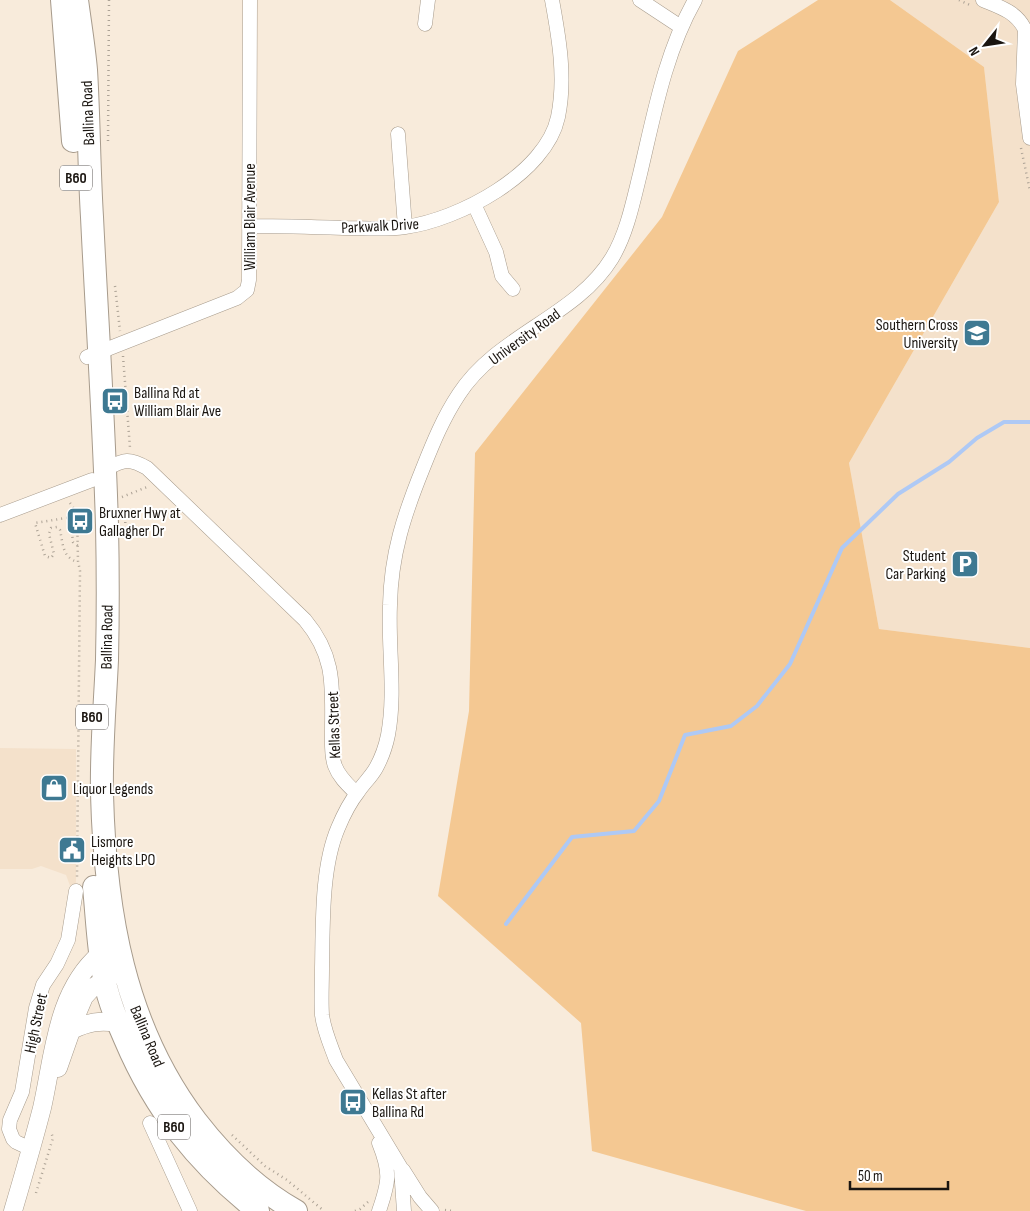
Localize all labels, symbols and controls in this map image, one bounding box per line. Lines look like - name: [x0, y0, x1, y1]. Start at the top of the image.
- north arrow: [960, 20, 1010, 70]
- text: N: [965, 44, 983, 59]
- street label: Ballina Road: [78, 80, 99, 146]
- street label: William Blair Avenue: [241, 163, 260, 271]
- road number: B60: [60, 166, 92, 190]
- street label: Parkwalk Drive: [341, 215, 419, 238]
- street label: University Road: [485, 305, 564, 369]
- place label: Southern Cross University: [876, 316, 958, 353]
- school or university icon: Southern Cross University: [962, 318, 992, 348]
- place label: Ballina Rd at William Blair Ave: [134, 384, 221, 421]
- bus stop icon: Ballina Rd at William Blair Ave: [100, 386, 130, 416]
- place label: Bruxner Hwy at Gallagher Dr: [99, 504, 181, 541]
- bus stop icon: Bruxner Hwy at Gallagher Dr: [65, 506, 95, 536]
- place label: Student Car Parking: [886, 547, 946, 584]
- parking icon: Student Car Parking: [950, 549, 980, 579]
- street label: Ballina Road: [97, 604, 118, 670]
- street label: Kellas Street: [324, 691, 345, 759]
- road number: B60: [76, 704, 108, 730]
- shop icon: Liquor Legends: [39, 773, 69, 803]
- place label: Liquor Legends: [73, 780, 153, 799]
- place label: Lismore Heights LPO: [91, 833, 156, 870]
- public building icon: Lismore Heights LPO: [57, 835, 87, 865]
- street label: High Street: [21, 992, 52, 1055]
- street label: Ballina Road: [125, 1003, 168, 1070]
- place label: Kellas St after Ballina Rd: [372, 1085, 447, 1122]
- bus stop icon: Kellas St after Ballina Rd: [338, 1087, 368, 1117]
- road number: B60: [158, 1114, 190, 1140]
- scale bar: [850, 1158, 948, 1190]
- text: 50 m: [858, 1167, 883, 1186]

